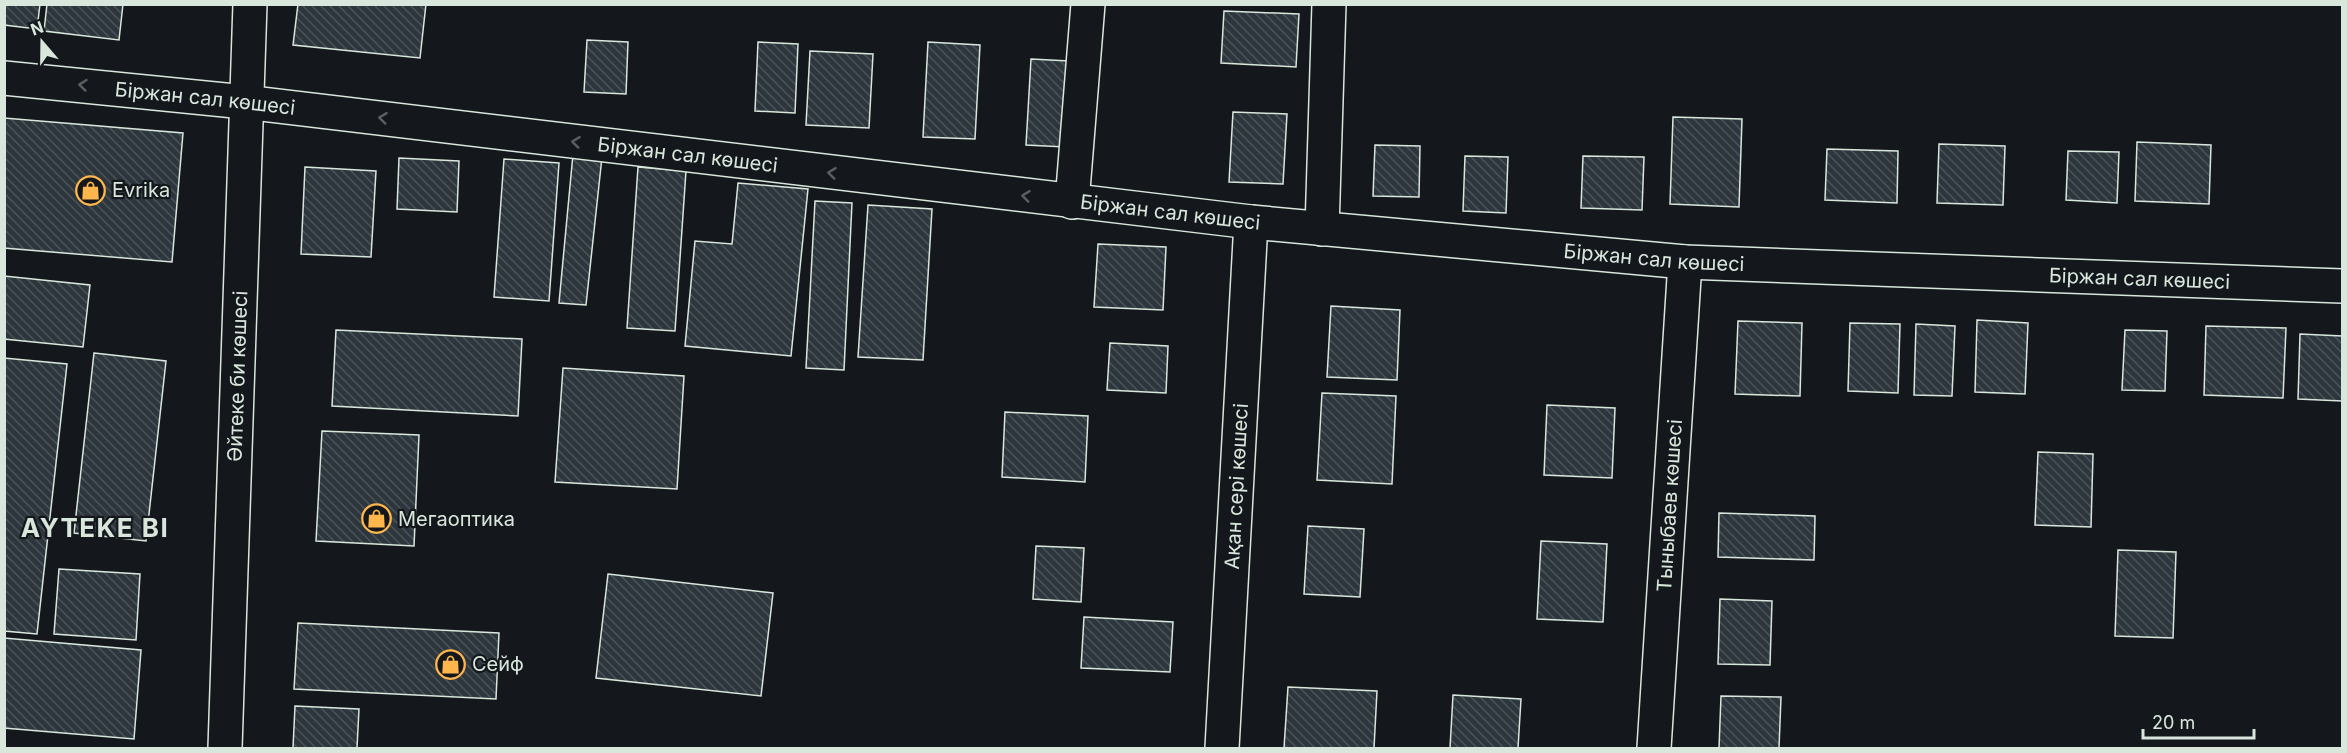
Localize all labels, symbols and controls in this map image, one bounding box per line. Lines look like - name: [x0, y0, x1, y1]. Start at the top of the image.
- north arrow: [12, 12, 72, 72]
- text: N: [28, 16, 46, 39]
- street label: Біржан сал көшесі: [114, 77, 296, 120]
- one-way arrow: [78, 79, 87, 92]
- one-way arrow: [378, 113, 387, 125]
- street label: Біржан сал көшесі: [596, 132, 779, 177]
- one-way arrow: [572, 136, 581, 148]
- one-way arrow: [828, 167, 837, 179]
- shop icon: Evrika: [75, 174, 107, 206]
- place label: Evrika: [112, 178, 170, 202]
- one-way arrow: [1022, 190, 1031, 203]
- street label: Біржан сал көшесі: [1079, 190, 1261, 235]
- street label: Біржан сал көшесі: [1563, 239, 1745, 276]
- street label: Біржан сал көшесі: [2049, 263, 2231, 294]
- street label: Әйтеке би көшесі: [223, 290, 252, 462]
- street label: Ақан сері көшесі: [1220, 403, 1253, 570]
- street label: Тыныбаев көшесі: [1652, 419, 1687, 592]
- shop icon: Мегаоптика: [361, 503, 393, 535]
- place label: Мегаоптика: [398, 507, 515, 531]
- district label: AYTEKE BI: [21, 512, 169, 543]
- shop icon: Сейф: [435, 648, 467, 680]
- place label: Сейф: [472, 652, 524, 676]
- scale bar: [2143, 702, 2254, 740]
- text: 20 m: [2152, 712, 2195, 733]

